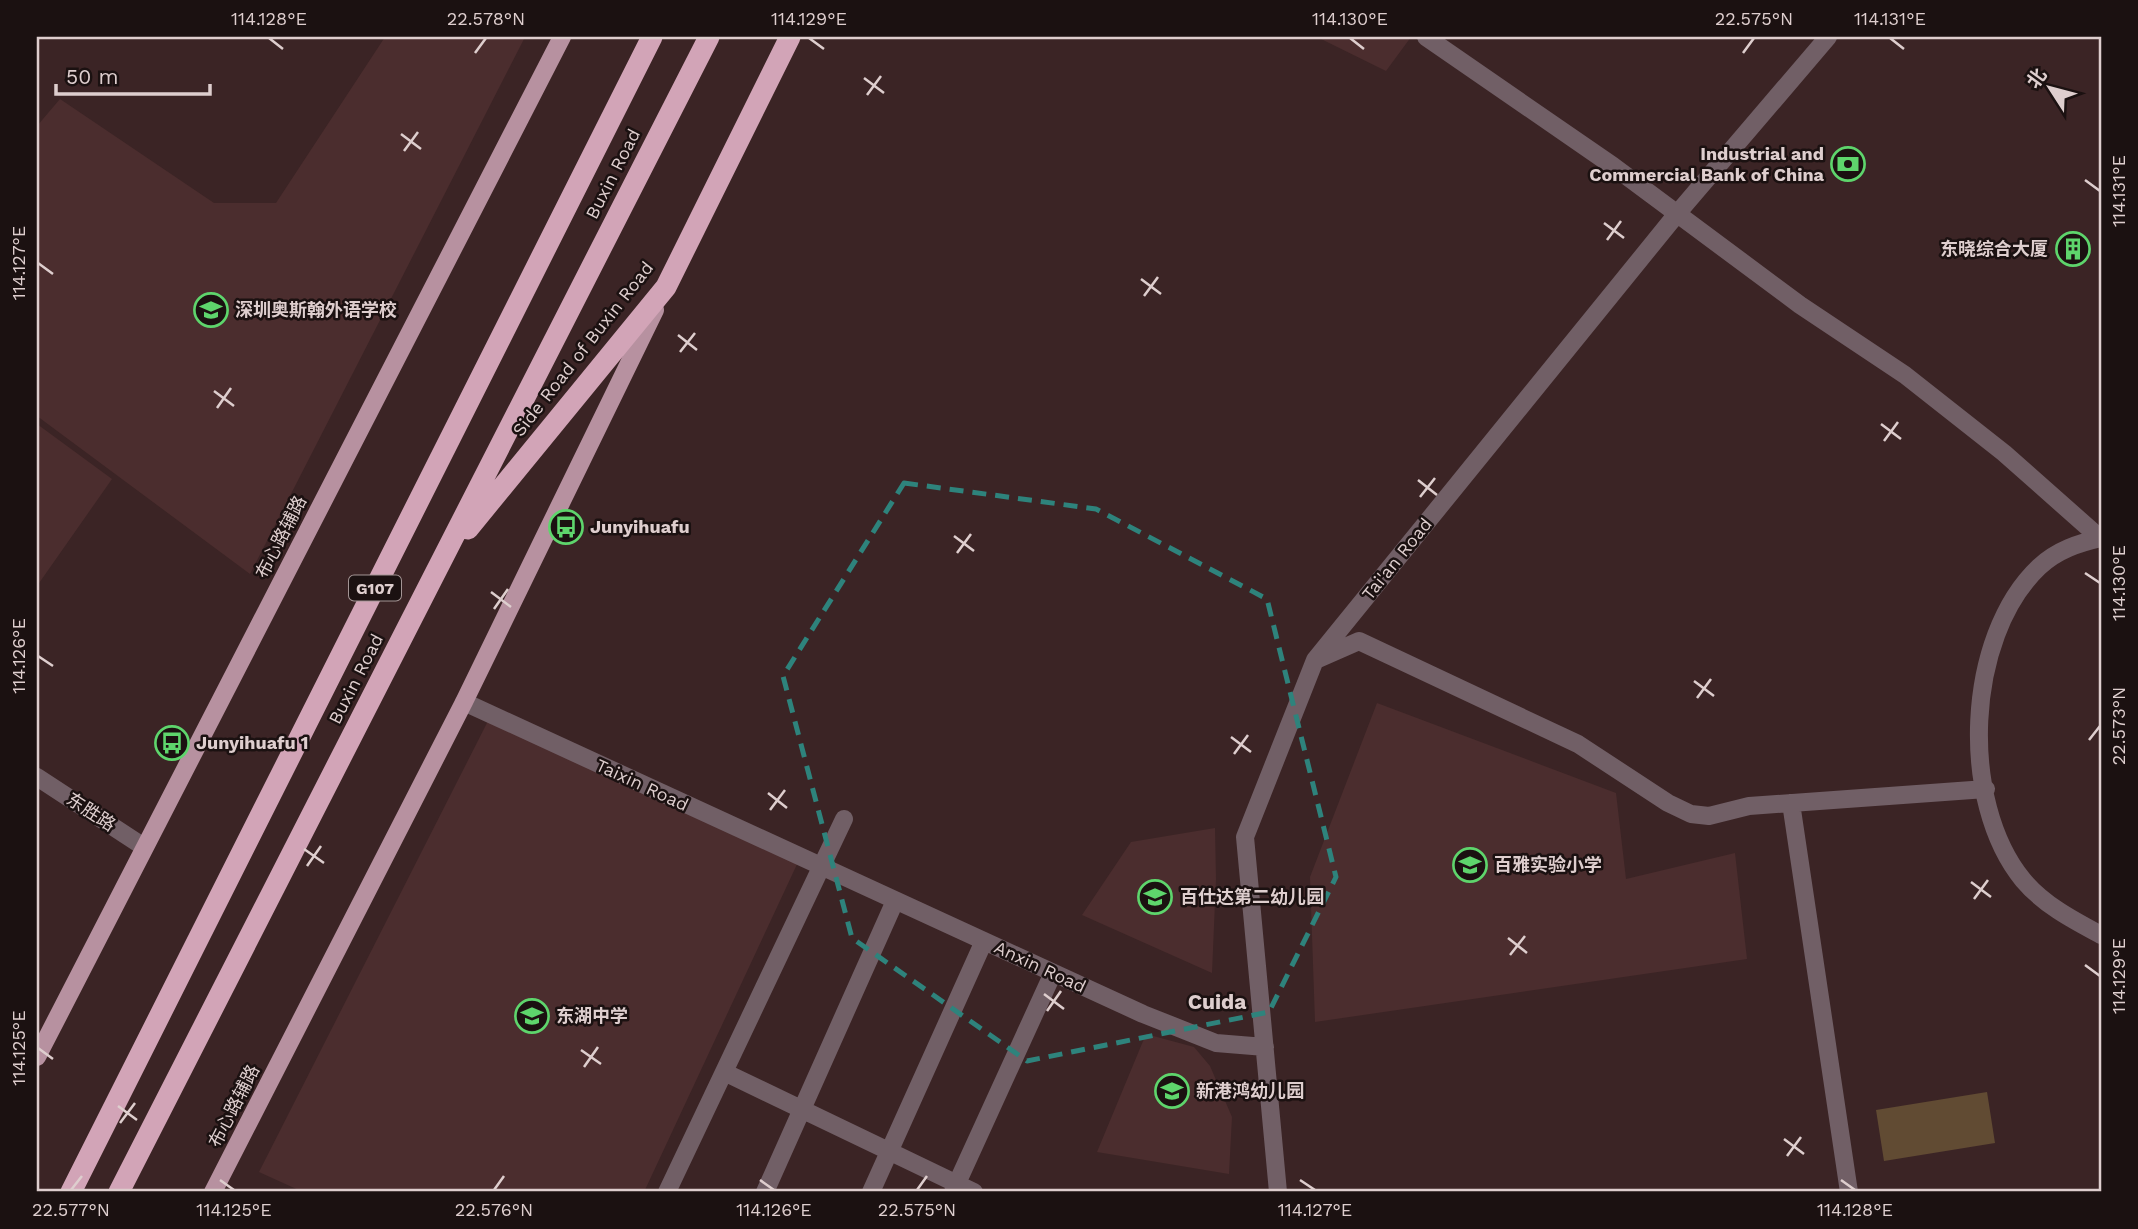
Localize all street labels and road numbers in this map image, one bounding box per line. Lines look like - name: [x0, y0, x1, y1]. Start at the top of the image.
- street label: Buxin Road: [581, 125, 644, 222]
- street label: Side Road of Buxin Road: [508, 257, 657, 440]
- street label: 布心路辅路: [251, 492, 310, 582]
- street label: Tai'an Road: [1357, 513, 1436, 604]
- road number: G107: [349, 576, 401, 600]
- street label: Buxin Road: [324, 630, 387, 727]
- street label: Taixin Road: [593, 754, 692, 815]
- street label: 东胜路: [63, 788, 120, 835]
- street label: Anxin Road: [991, 936, 1089, 997]
- street label: 布心路辅路: [204, 1061, 263, 1151]

